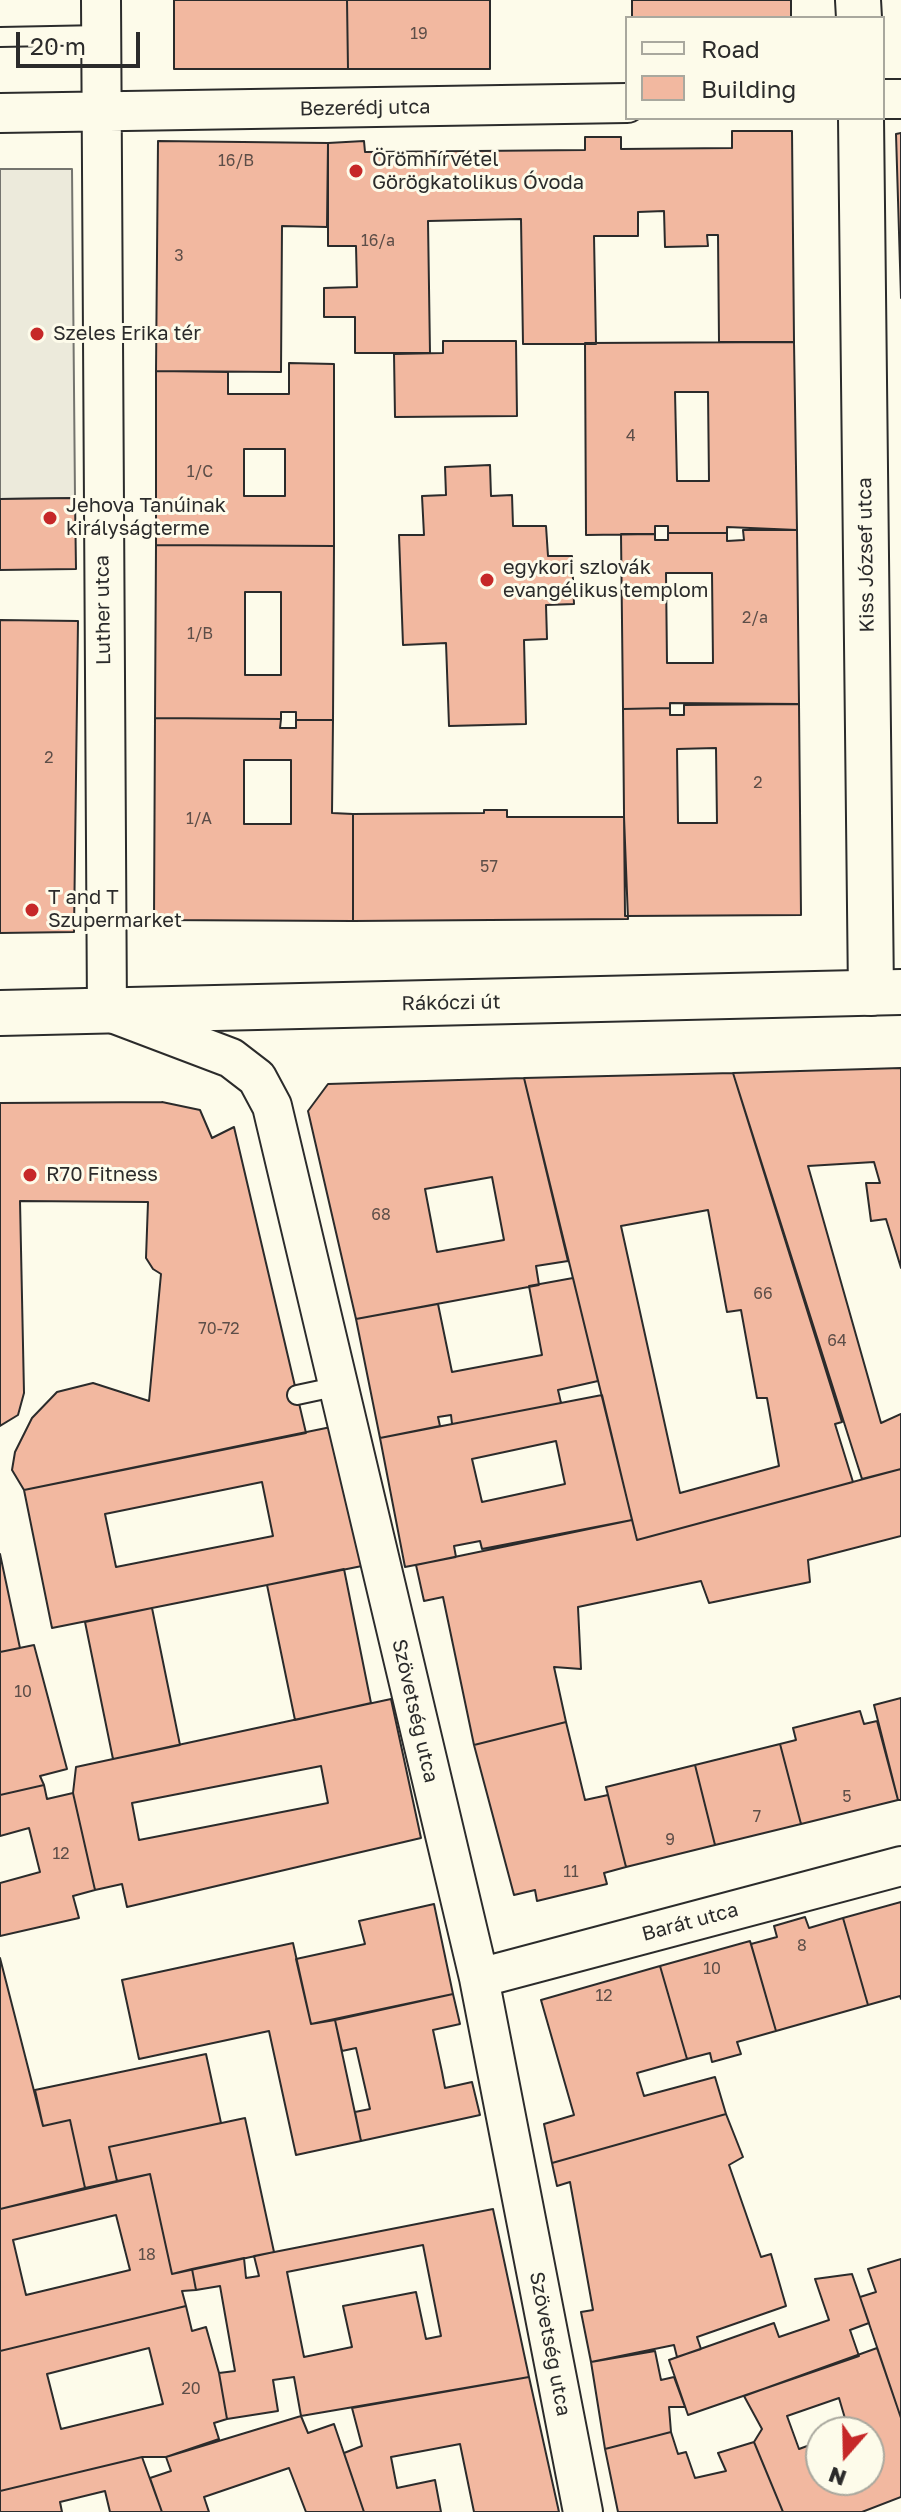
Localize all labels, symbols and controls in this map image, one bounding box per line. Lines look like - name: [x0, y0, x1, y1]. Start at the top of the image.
- scale bar: [20, 16, 144, 66]
- legend: [625, 16, 885, 120]
- house number: 19: [410, 24, 428, 44]
- text: 20 m: [30, 31, 86, 60]
- text: Road: [701, 34, 760, 63]
- text: Building: [701, 74, 796, 103]
- street label: Bezerédj utca: [299, 95, 431, 121]
- place label: Örömhírvétel Görögkatolikus Óvoda: [372, 148, 584, 195]
- house number: 16/B: [218, 151, 254, 171]
- marker: Örömhírvétel Görögkatolikus Óvoda: [347, 162, 365, 180]
- house number: 16/a: [361, 231, 395, 251]
- house number: 3: [174, 246, 184, 266]
- place label: Szeles Erika tér: [53, 322, 201, 346]
- marker: Szeles Erika tér: [28, 325, 46, 343]
- house number: 4: [626, 426, 636, 446]
- house number: 1/C: [187, 462, 213, 482]
- street label: Kiss József utca: [853, 477, 879, 633]
- place label: Jehova Tanúinak királyságterme: [66, 494, 226, 541]
- marker: Jehova Tanúinak királyságterme: [41, 509, 59, 527]
- street label: Luther utca: [90, 555, 116, 665]
- place label: egykori szlovák evangélikus templom: [503, 556, 709, 603]
- marker: egykori szlovák evangélikus templom: [478, 571, 496, 589]
- house number: 2/a: [742, 608, 768, 628]
- house number: 1/B: [187, 624, 213, 644]
- house number: 2: [44, 748, 54, 768]
- house number: 2: [753, 773, 763, 793]
- house number: 1/A: [186, 809, 212, 829]
- house number: 57: [480, 857, 498, 877]
- place label: T and T Szupermarket: [48, 886, 182, 933]
- marker: T and T Szupermarket: [23, 901, 41, 919]
- street label: Rákóczi út: [401, 990, 501, 1016]
- place label: R70 Fitness: [46, 1163, 158, 1187]
- marker: R70 Fitness: [21, 1166, 39, 1184]
- house number: 68: [371, 1205, 391, 1225]
- house number: 66: [753, 1284, 773, 1304]
- house number: 70-72: [198, 1319, 240, 1339]
- house number: 64: [827, 1331, 847, 1351]
- street label: Szövetség utca: [387, 1637, 443, 1785]
- house number: 10: [14, 1682, 32, 1702]
- house number: 5: [842, 1787, 852, 1807]
- house number: 7: [753, 1807, 761, 1827]
- house number: 9: [665, 1830, 675, 1850]
- house number: 12: [52, 1844, 70, 1864]
- house number: 11: [563, 1862, 579, 1882]
- street label: Barát utca: [639, 1898, 741, 1946]
- house number: 8: [797, 1936, 807, 1956]
- house number: 10: [703, 1959, 721, 1979]
- house number: 12: [595, 1986, 613, 2006]
- house number: 18: [138, 2245, 156, 2265]
- street label: Szövetség utca: [524, 2270, 576, 2418]
- house number: 20: [181, 2379, 201, 2399]
- north arrow: [805, 2416, 885, 2496]
- text: N: [825, 2462, 850, 2493]

